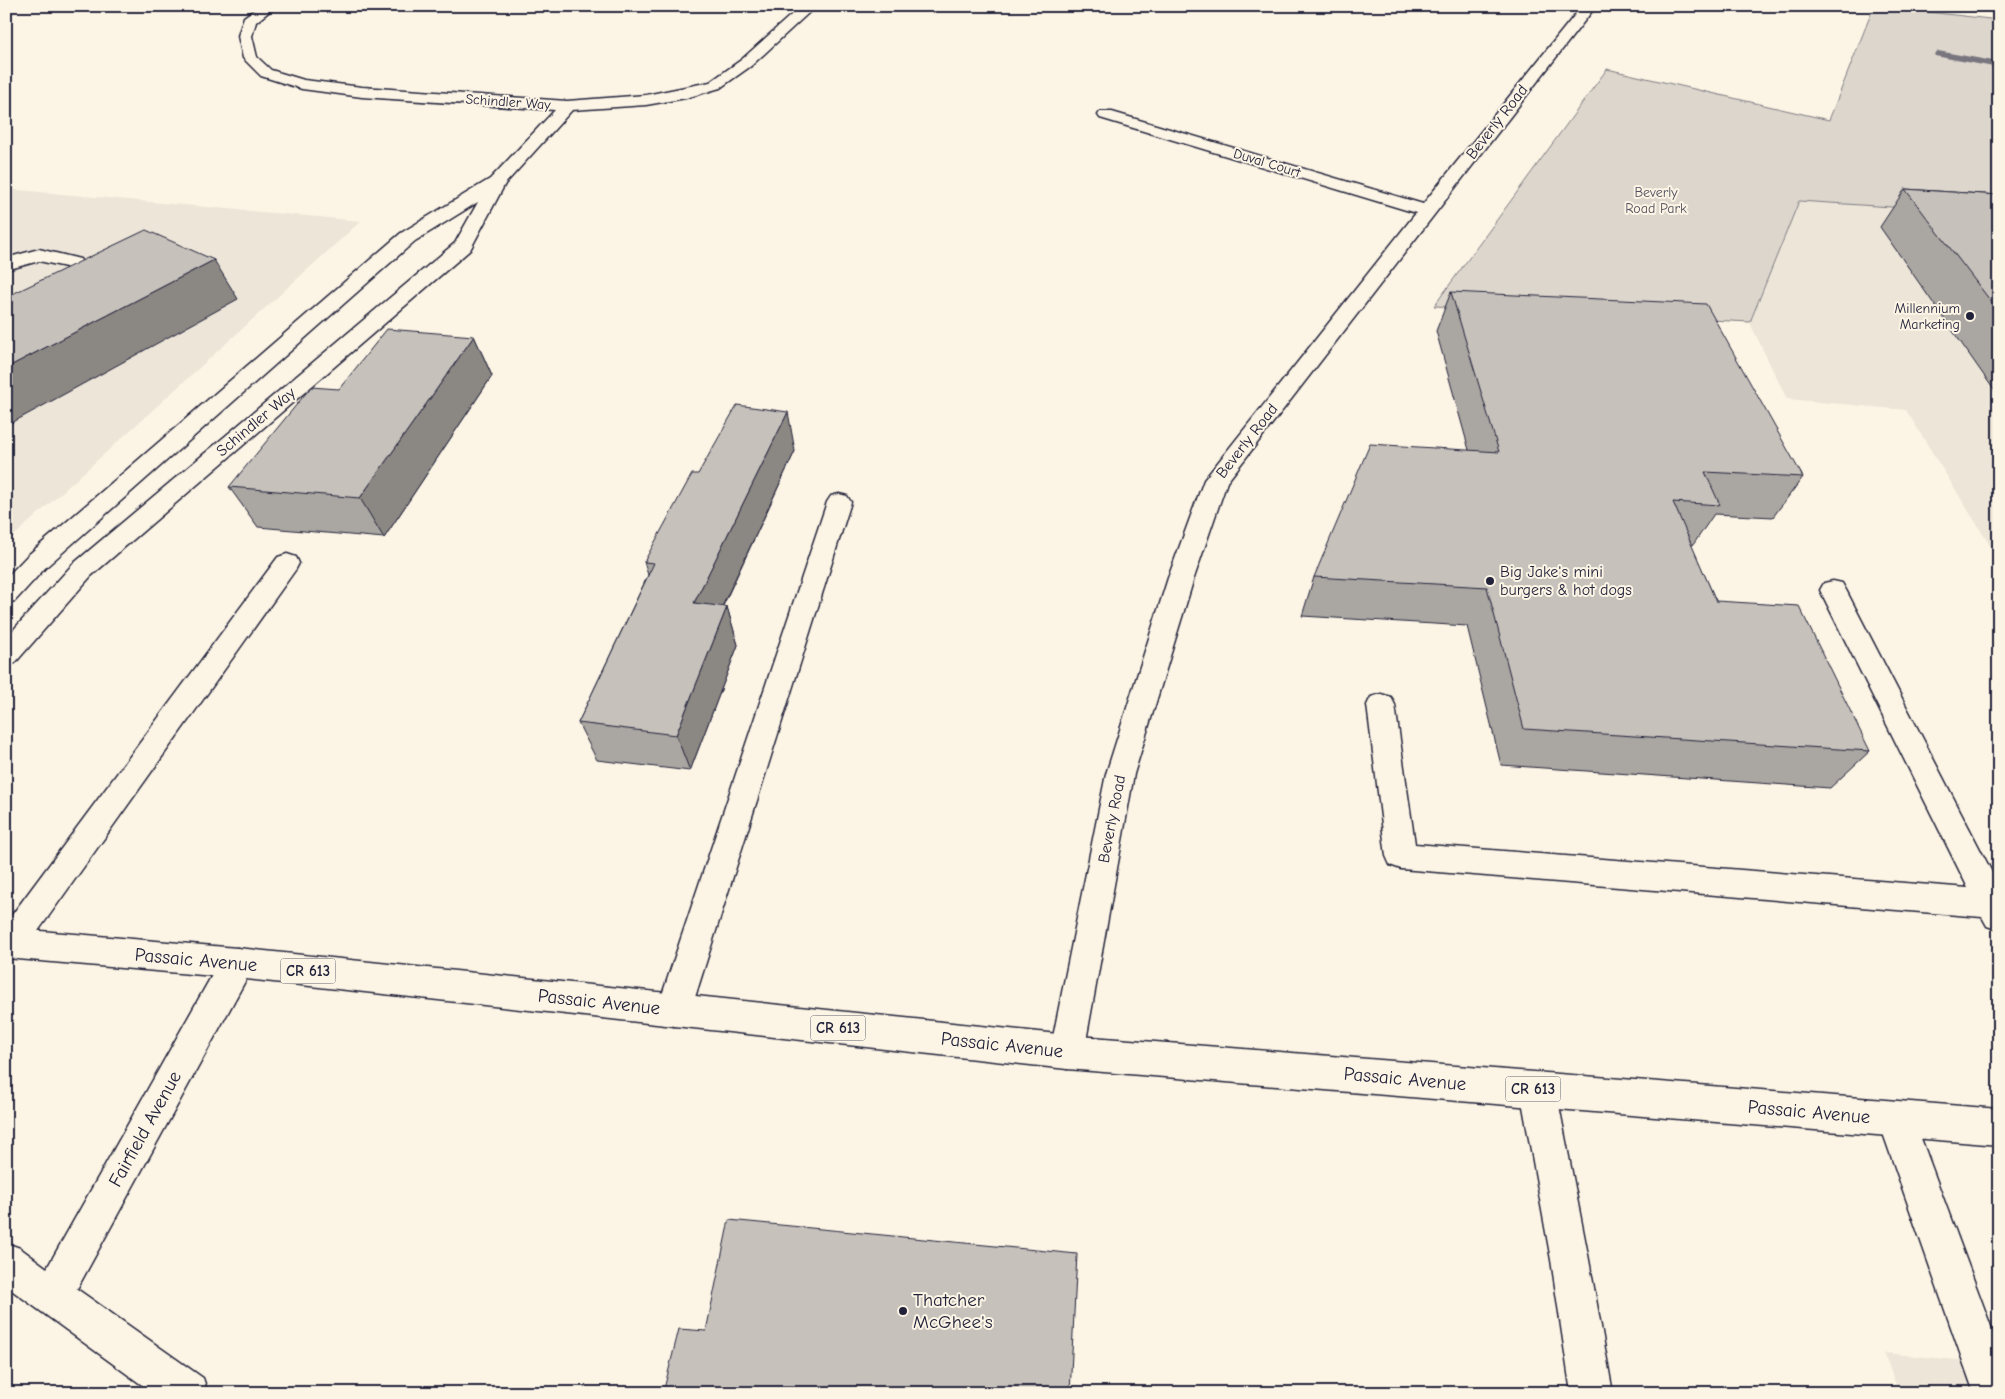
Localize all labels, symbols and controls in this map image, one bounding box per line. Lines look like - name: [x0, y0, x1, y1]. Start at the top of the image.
- street label: Beverly Road: [1462, 81, 1532, 163]
- street label: Schindler Way: [465, 91, 552, 114]
- street label: Duval Court: [1231, 145, 1304, 182]
- park label: Beverly Road Park: [1625, 184, 1687, 217]
- place label: Millennium Marketing: [1895, 300, 1960, 333]
- marker: Millennium Marketing: [1964, 310, 1976, 322]
- street label: Schindler Way: [213, 383, 300, 460]
- street label: Beverly Road: [1212, 400, 1282, 482]
- place label: Big Jake's mini burgers & hot dogs: [1500, 563, 1632, 599]
- marker: Big Jake's mini burgers & hot dogs: [1484, 575, 1496, 587]
- street label: Beverly Road: [1095, 773, 1129, 865]
- street label: Passaic Avenue: [134, 944, 258, 976]
- road number: CR 613: [280, 958, 336, 984]
- street label: Passaic Avenue: [537, 985, 661, 1019]
- road number: CR 613: [810, 1016, 866, 1040]
- street label: Passaic Avenue: [940, 1028, 1064, 1062]
- street label: Passaic Avenue: [1343, 1063, 1467, 1095]
- street label: Fairfield Avenue: [104, 1067, 186, 1191]
- road number: CR 613: [1506, 1076, 1560, 1102]
- street label: Passaic Avenue: [1747, 1096, 1871, 1128]
- place label: Thatcher McGhee's: [913, 1289, 993, 1333]
- marker: Thatcher McGhee's: [897, 1305, 909, 1317]

